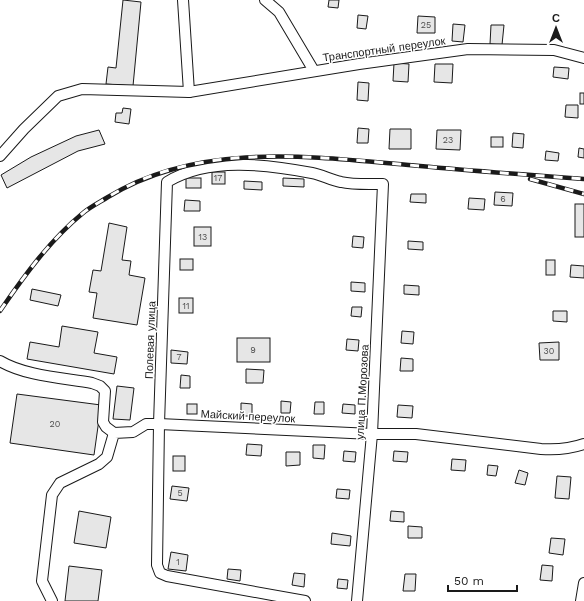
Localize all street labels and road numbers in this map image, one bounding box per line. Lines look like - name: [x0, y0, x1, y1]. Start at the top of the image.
- street label: Транспортный переулок: [322, 34, 446, 65]
- street label: Полевая улица: [143, 300, 158, 379]
- street label: улица П.Морозова: [354, 343, 372, 440]
- street label: Майский переулок: [200, 408, 296, 425]

